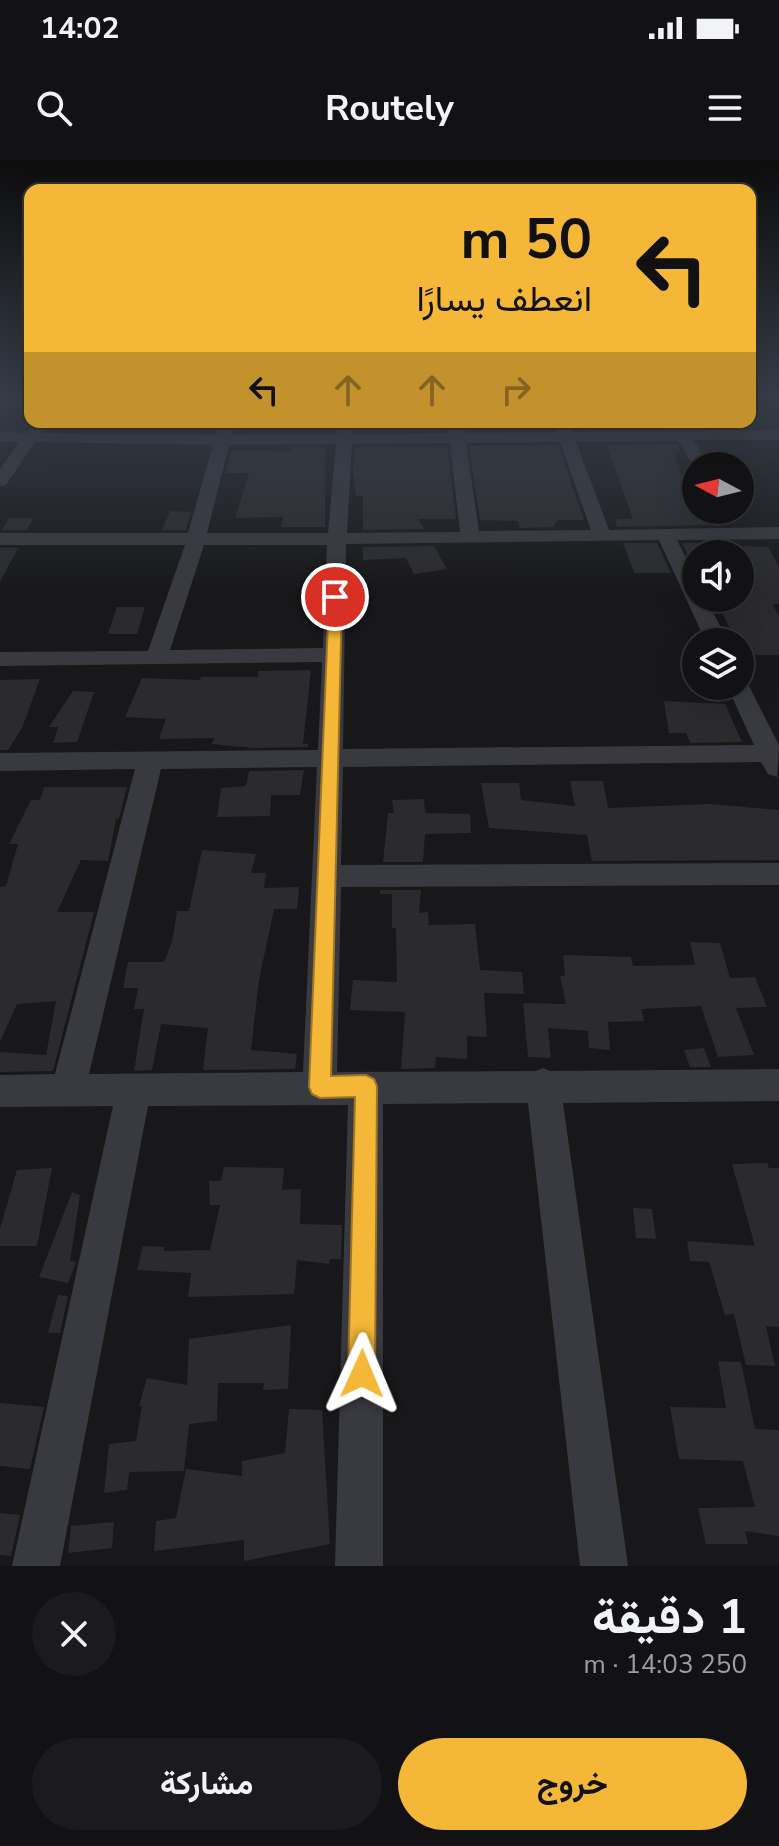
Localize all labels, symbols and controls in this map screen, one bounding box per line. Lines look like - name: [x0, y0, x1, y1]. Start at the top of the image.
- text: 14:02: [40, 8, 119, 49]
- text: Routely: [325, 84, 454, 133]
- icon: search: [32, 86, 76, 130]
- icon: menu: [703, 86, 747, 130]
- text: 50 m: [461, 201, 592, 278]
- icon: left: [620, 216, 724, 320]
- text: انعطف يسارًا: [417, 275, 592, 324]
- icon: left: [242, 368, 286, 412]
- icon: ahead: [326, 368, 370, 412]
- icon: ahead: [410, 368, 454, 412]
- icon: right: [494, 368, 538, 412]
- north arrow: [682, 452, 754, 524]
- map controls: [682, 452, 754, 700]
- button: sound: [682, 540, 754, 612]
- pin: [301, 563, 369, 631]
- icon: arrive: [313, 575, 357, 619]
- button: layers: [682, 628, 754, 700]
- position arrow: [320, 1332, 404, 1416]
- text: 1 دقيقة: [592, 1584, 747, 1650]
- button: close: [32, 1592, 116, 1676]
- text: 250 m · 14:03: [584, 1647, 747, 1682]
- button: مشاركة: [32, 1738, 382, 1830]
- button: خروج: [398, 1738, 747, 1830]

